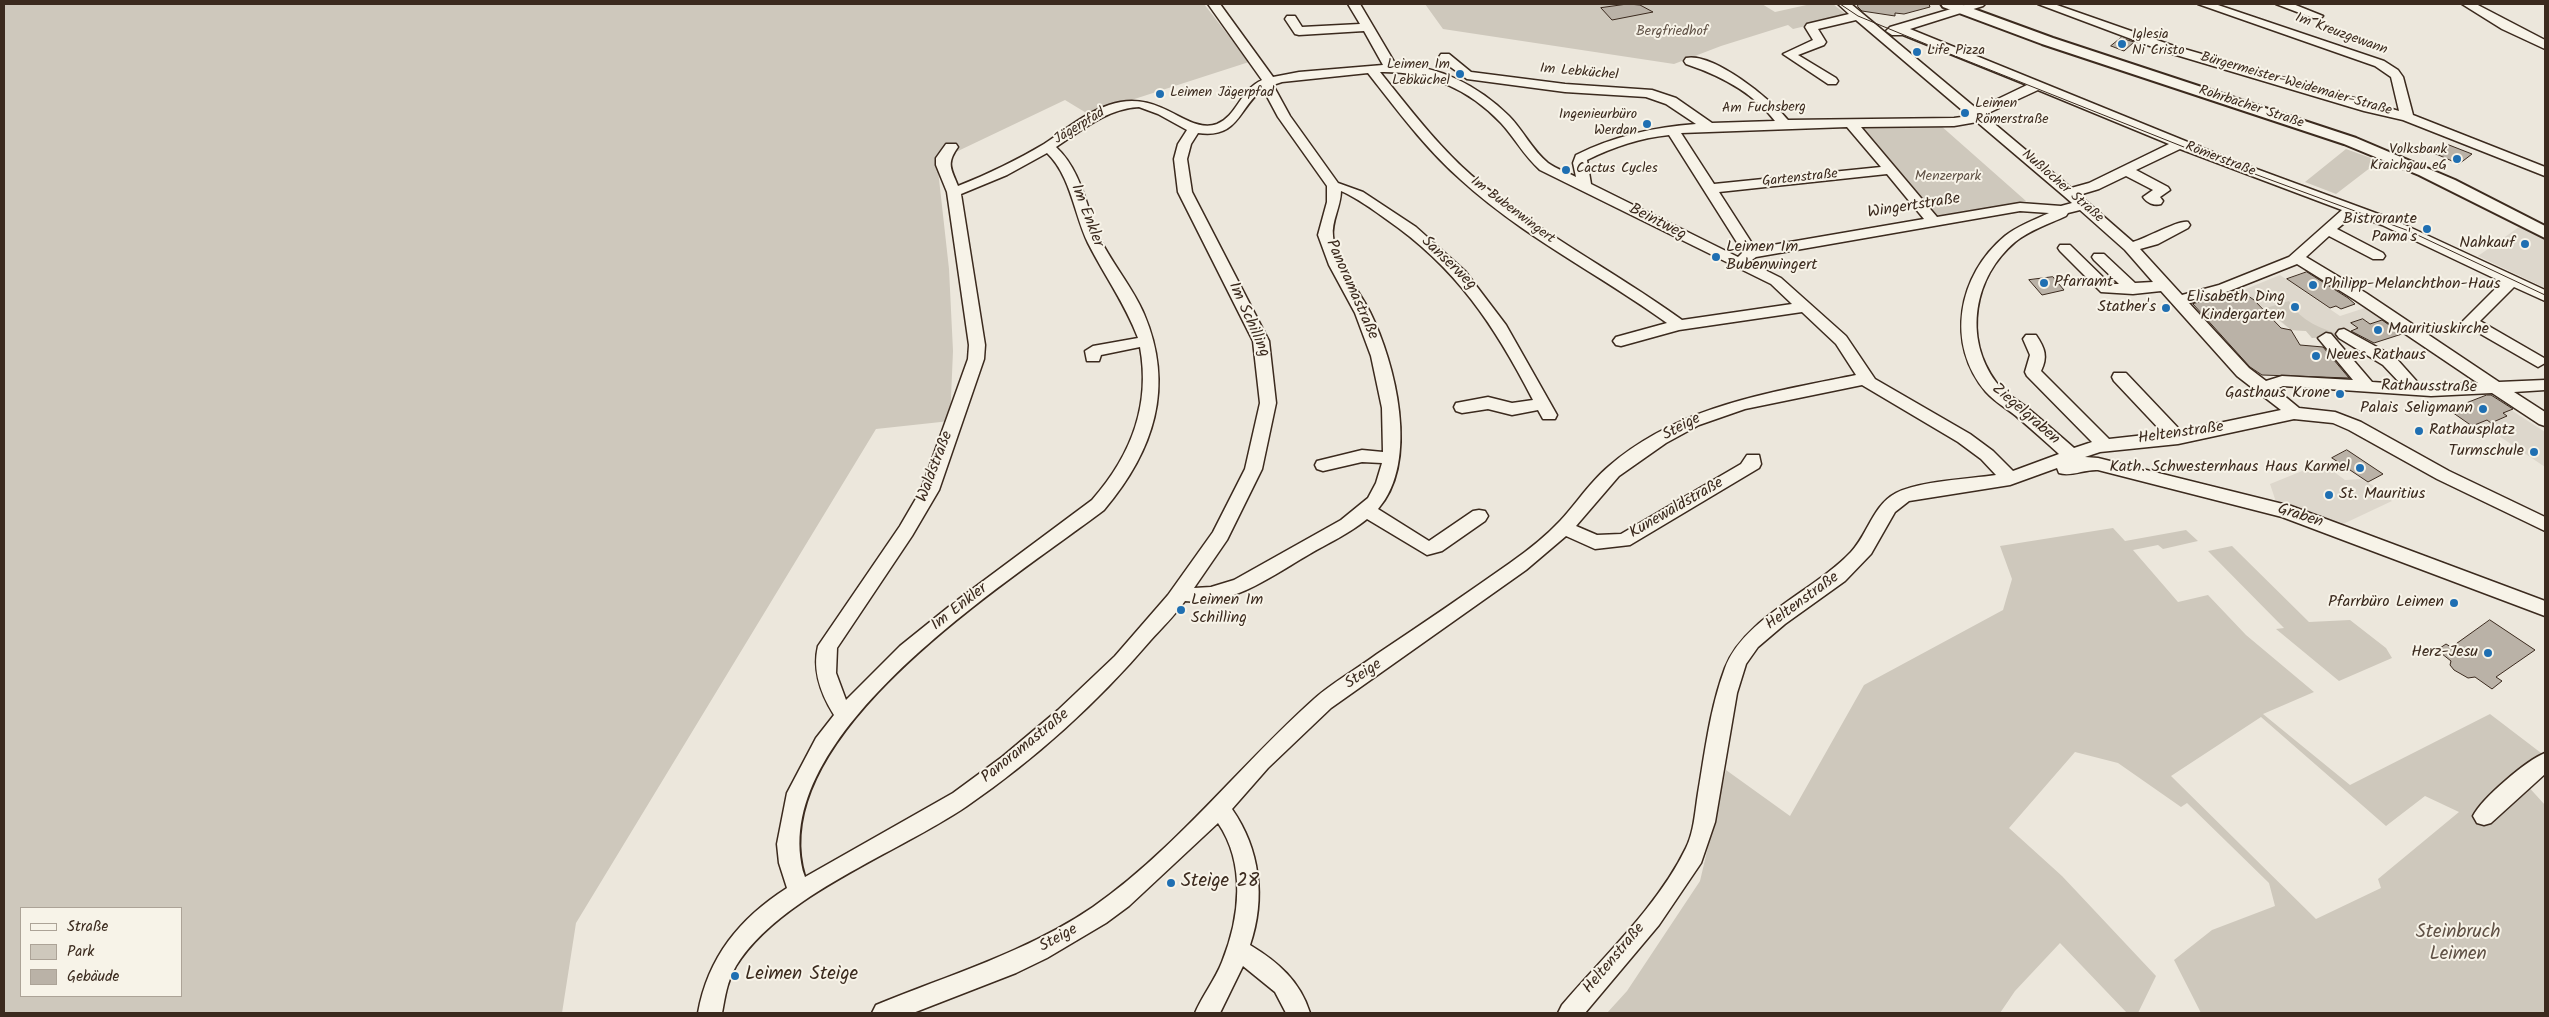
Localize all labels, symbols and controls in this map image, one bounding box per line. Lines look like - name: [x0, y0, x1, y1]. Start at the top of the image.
- street label: Im Kreuzgewann: [2293, 11, 2389, 59]
- park label: Bergfriedhof: [1636, 25, 1708, 41]
- place label: Iglesia Ni Cristo: [2132, 28, 2184, 60]
- marker: Iglesia Ni Cristo: [2116, 38, 2128, 50]
- place label: Life Pizza: [1927, 44, 1985, 60]
- marker: Life Pizza: [1911, 46, 1923, 58]
- street label: Bürgermeister-Weidemaier-Straße: [2198, 50, 2394, 120]
- place label: Leimen Im Lebküchel: [1387, 58, 1450, 90]
- street label: Im Lebküchel: [1539, 61, 1619, 85]
- marker: Leimen Im Lebküchel: [1454, 68, 1466, 80]
- street label: Rohrbacher Straße: [2196, 83, 2306, 133]
- place label: Leimen Jägerpfad: [1170, 86, 1274, 102]
- marker: Leimen Jägerpfad: [1154, 88, 1166, 100]
- place label: Leimen Römerstraße: [1975, 97, 2049, 130]
- street label: Am Fuchsberg: [1722, 100, 1806, 118]
- street label: Jägerpfad: [1052, 105, 1108, 149]
- marker: Leimen Römerstraße: [1959, 107, 1971, 119]
- place label: Ingenieurbüro Werdan: [1559, 108, 1637, 140]
- marker: Ingenieurbüro Werdan: [1641, 118, 1653, 130]
- street label: Römerstraße: [2183, 139, 2257, 181]
- place label: Volksbank Kraichgau eG: [2370, 143, 2447, 176]
- street label: Nußlocher Straße: [2018, 147, 2106, 227]
- marker: Volksbank Kraichgau eG: [2451, 153, 2463, 165]
- place label: Cactus Cycles: [1576, 162, 1658, 178]
- marker: Cactus Cycles: [1560, 164, 1572, 176]
- street label: Gartenstraße: [1761, 167, 1839, 191]
- park label: Menzerpark: [1915, 170, 1981, 186]
- street label: Im Bubenwingert: [1467, 174, 1557, 248]
- street label: Im Enkler: [1065, 182, 1107, 250]
- street label: Wingertstraße: [1866, 190, 1962, 224]
- street label: Beintweg: [1625, 200, 1689, 246]
- place label: Bistrorante Pama's: [2343, 210, 2417, 248]
- marker: Bistrorante Pama's: [2421, 223, 2433, 235]
- street label: Sanserweg: [1416, 233, 1480, 295]
- place label: Nahkauf: [2459, 234, 2515, 254]
- street label: Panoramastraße: [1320, 237, 1382, 343]
- place label: Leimen Im Bubenwingert: [1726, 238, 1817, 276]
- marker: Nahkauf: [2519, 238, 2531, 250]
- marker: Leimen Im Bubenwingert: [1710, 251, 1722, 263]
- place label: Pfarramt: [2054, 273, 2113, 293]
- place label: Philipp-Melanchthon-Haus: [2323, 275, 2501, 295]
- marker: Pfarramt: [2038, 277, 2050, 289]
- marker: Philipp-Melanchthon-Haus: [2307, 279, 2319, 291]
- street label: Im Schilling: [1223, 280, 1273, 360]
- place label: Elisabeth Ding Kindergarten: [2187, 288, 2285, 326]
- place label: Stather's: [2097, 298, 2156, 318]
- marker: Elisabeth Ding Kindergarten: [2289, 301, 2301, 313]
- marker: Stather's: [2160, 302, 2172, 314]
- place label: Mauritiuskirche: [2388, 320, 2489, 340]
- marker: Mauritiuskirche: [2372, 324, 2384, 336]
- place label: Neues Rathaus: [2326, 346, 2426, 366]
- marker: Neues Rathaus: [2310, 350, 2322, 362]
- street label: Rathausstraße: [2381, 378, 2477, 398]
- street label: Ziegelgraben: [1987, 380, 2063, 450]
- place label: Gasthaus Krone: [2225, 384, 2330, 404]
- marker: Gasthaus Krone: [2334, 388, 2346, 400]
- place label: Palais Seligmann: [2360, 399, 2473, 419]
- marker: Palais Seligmann: [2477, 403, 2489, 415]
- street label: Steige: [1660, 410, 1704, 446]
- street label: Heltenstraße: [2137, 419, 2225, 449]
- place label: Rathausplatz: [2429, 421, 2515, 441]
- marker: Rathausplatz: [2413, 425, 2425, 437]
- street label: Waldstraße: [914, 429, 958, 505]
- place label: Turmschule: [2448, 442, 2524, 462]
- marker: Turmschule: [2528, 446, 2540, 458]
- place label: Kath. Schwesternhaus Haus Karmel: [2110, 458, 2350, 478]
- marker: Kath. Schwesternhaus Haus Karmel: [2354, 462, 2366, 474]
- street label: Kunewaldstraße: [1627, 474, 1727, 544]
- place label: St. Mauritius: [2339, 485, 2425, 505]
- marker: St. Mauritius: [2323, 489, 2335, 501]
- street label: Graben: [2275, 501, 2325, 533]
- street label: Heltenstraße: [1763, 569, 1843, 635]
- street label: Im Enkler: [928, 580, 992, 636]
- place label: Leimen Im Schilling: [1191, 591, 1263, 629]
- place label: Pfarrbüro Leimen: [2328, 593, 2444, 613]
- marker: Pfarrbüro Leimen: [2448, 597, 2460, 609]
- marker: Leimen Im Schilling: [1175, 604, 1187, 616]
- place label: Herz-Jesu: [2411, 643, 2478, 663]
- marker: Herz-Jesu: [2482, 647, 2494, 659]
- street label: Steige: [1342, 656, 1386, 694]
- street label: Panoramastraße: [978, 706, 1074, 788]
- place label: Steige 28: [1181, 872, 1259, 894]
- marker: Steige 28: [1165, 877, 1177, 889]
- legend: [20, 907, 182, 997]
- text: Straße: [67, 915, 108, 939]
- street label: Heltenstraße: [1580, 920, 1650, 998]
- street label: Steige: [1037, 921, 1081, 957]
- park label: Steinbruch Leimen: [2416, 923, 2500, 967]
- text: Park: [67, 940, 94, 964]
- text: Gebäude: [67, 965, 119, 989]
- place label: Leimen Steige: [745, 965, 858, 987]
- marker: Leimen Steige: [729, 970, 741, 982]

